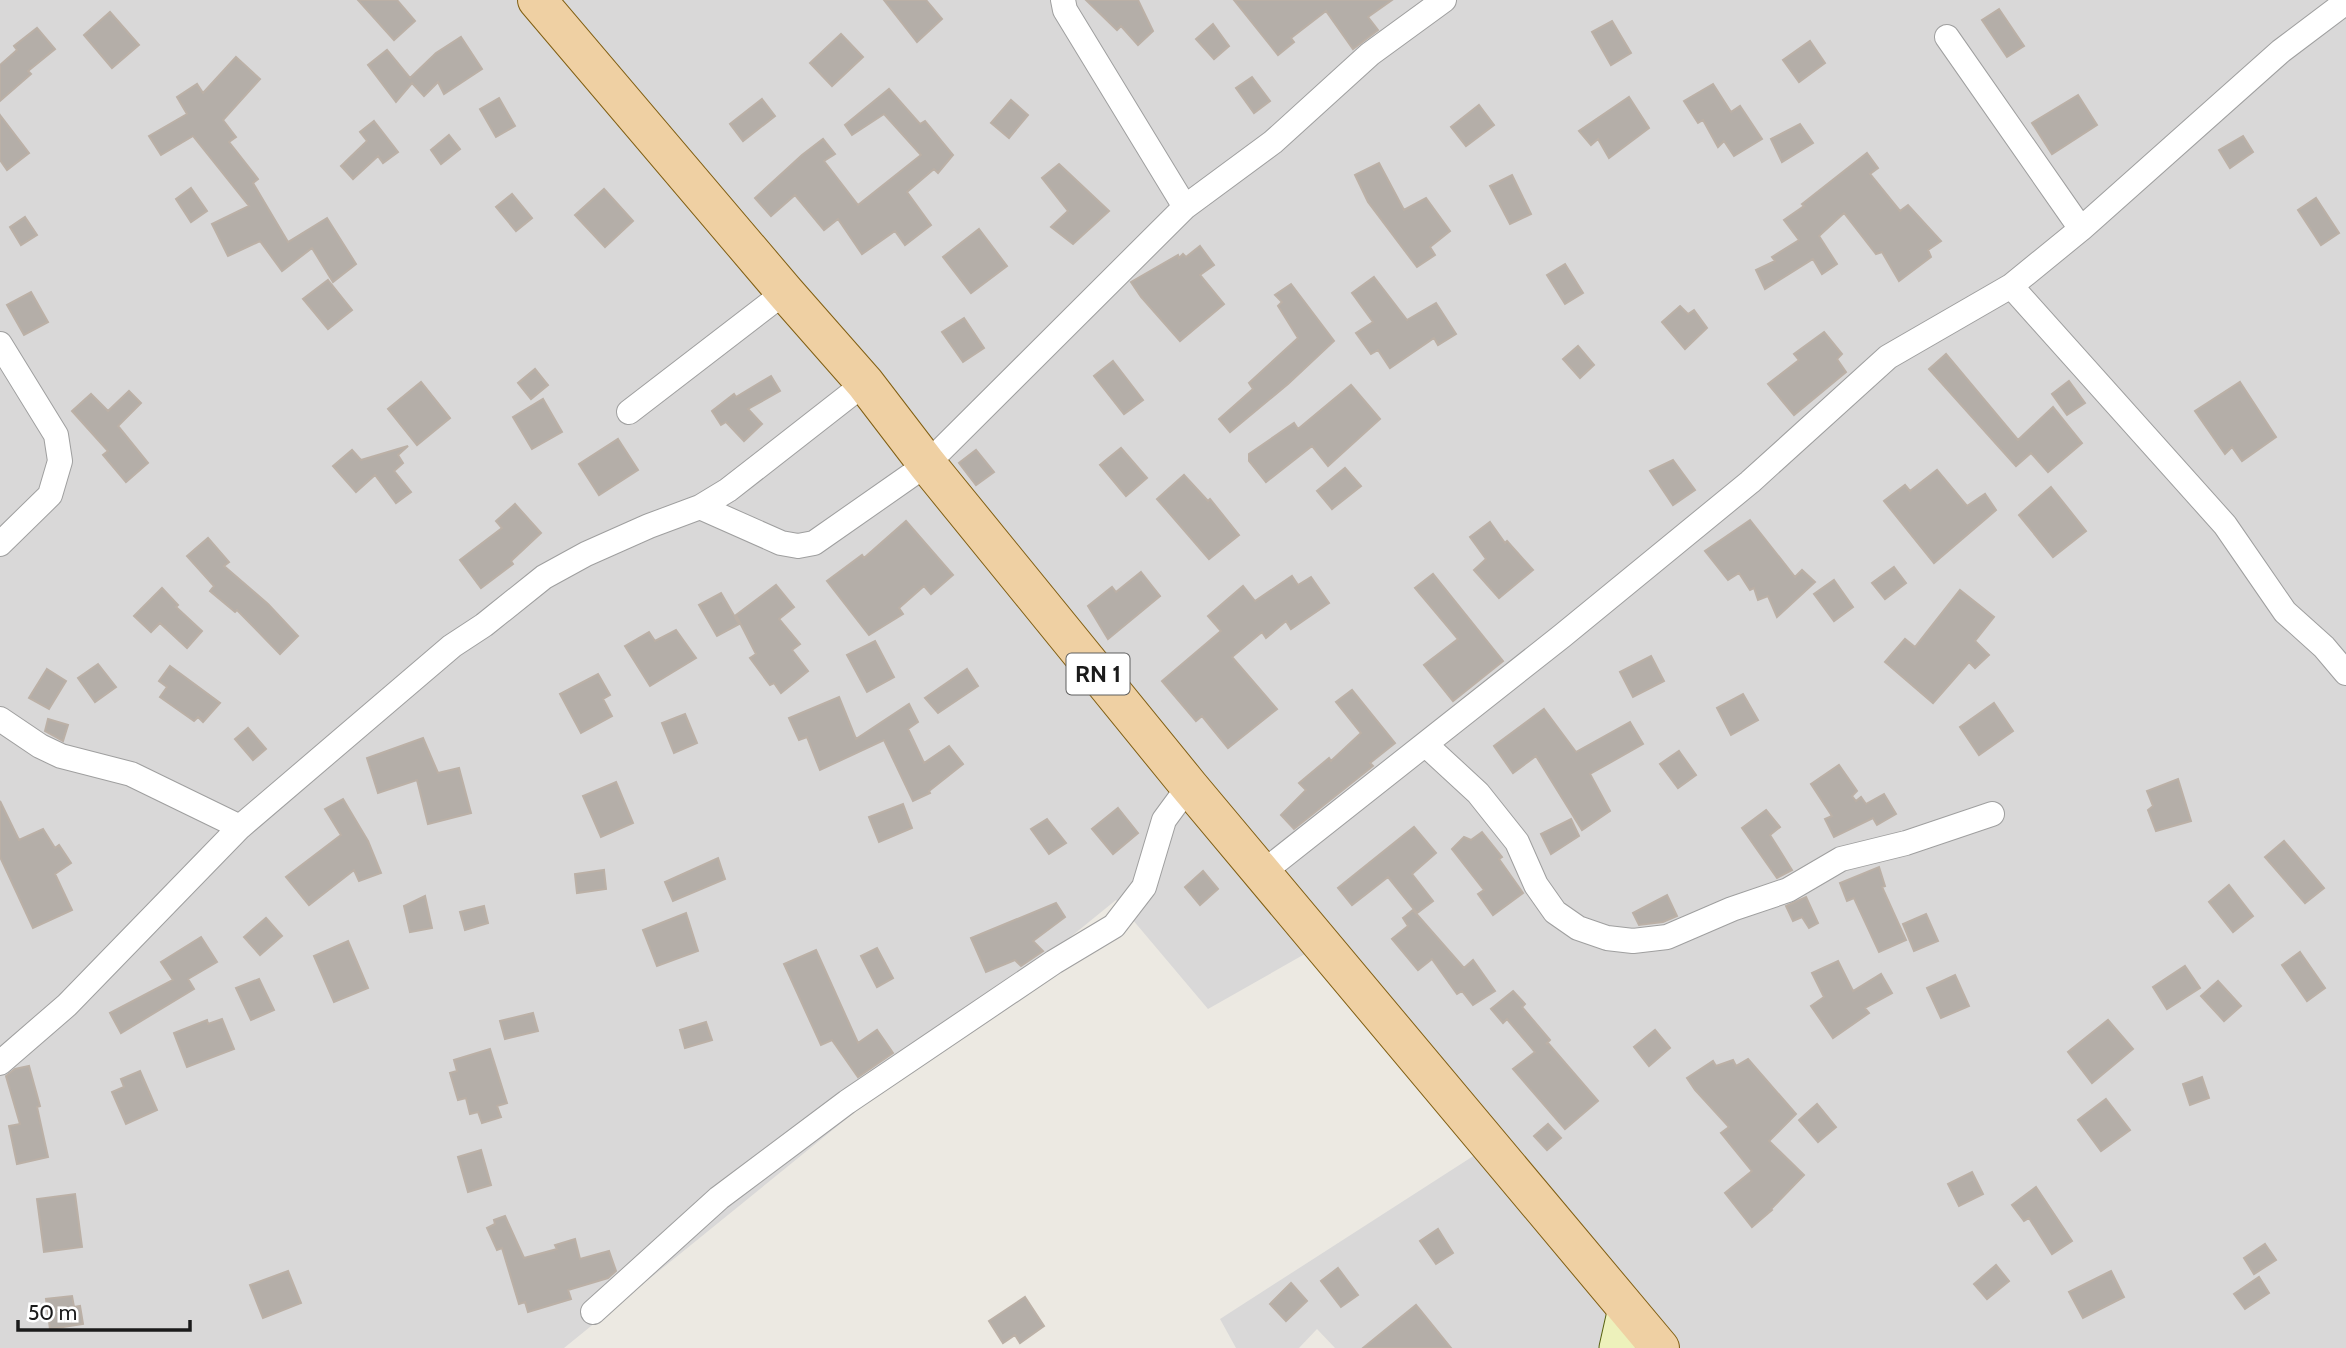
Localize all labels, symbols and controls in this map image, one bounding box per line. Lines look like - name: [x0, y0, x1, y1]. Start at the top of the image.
- road number: RN 1: [1066, 654, 1130, 694]
- scale bar: [18, 1288, 189, 1332]
- text: 50 m: [28, 1300, 77, 1325]

